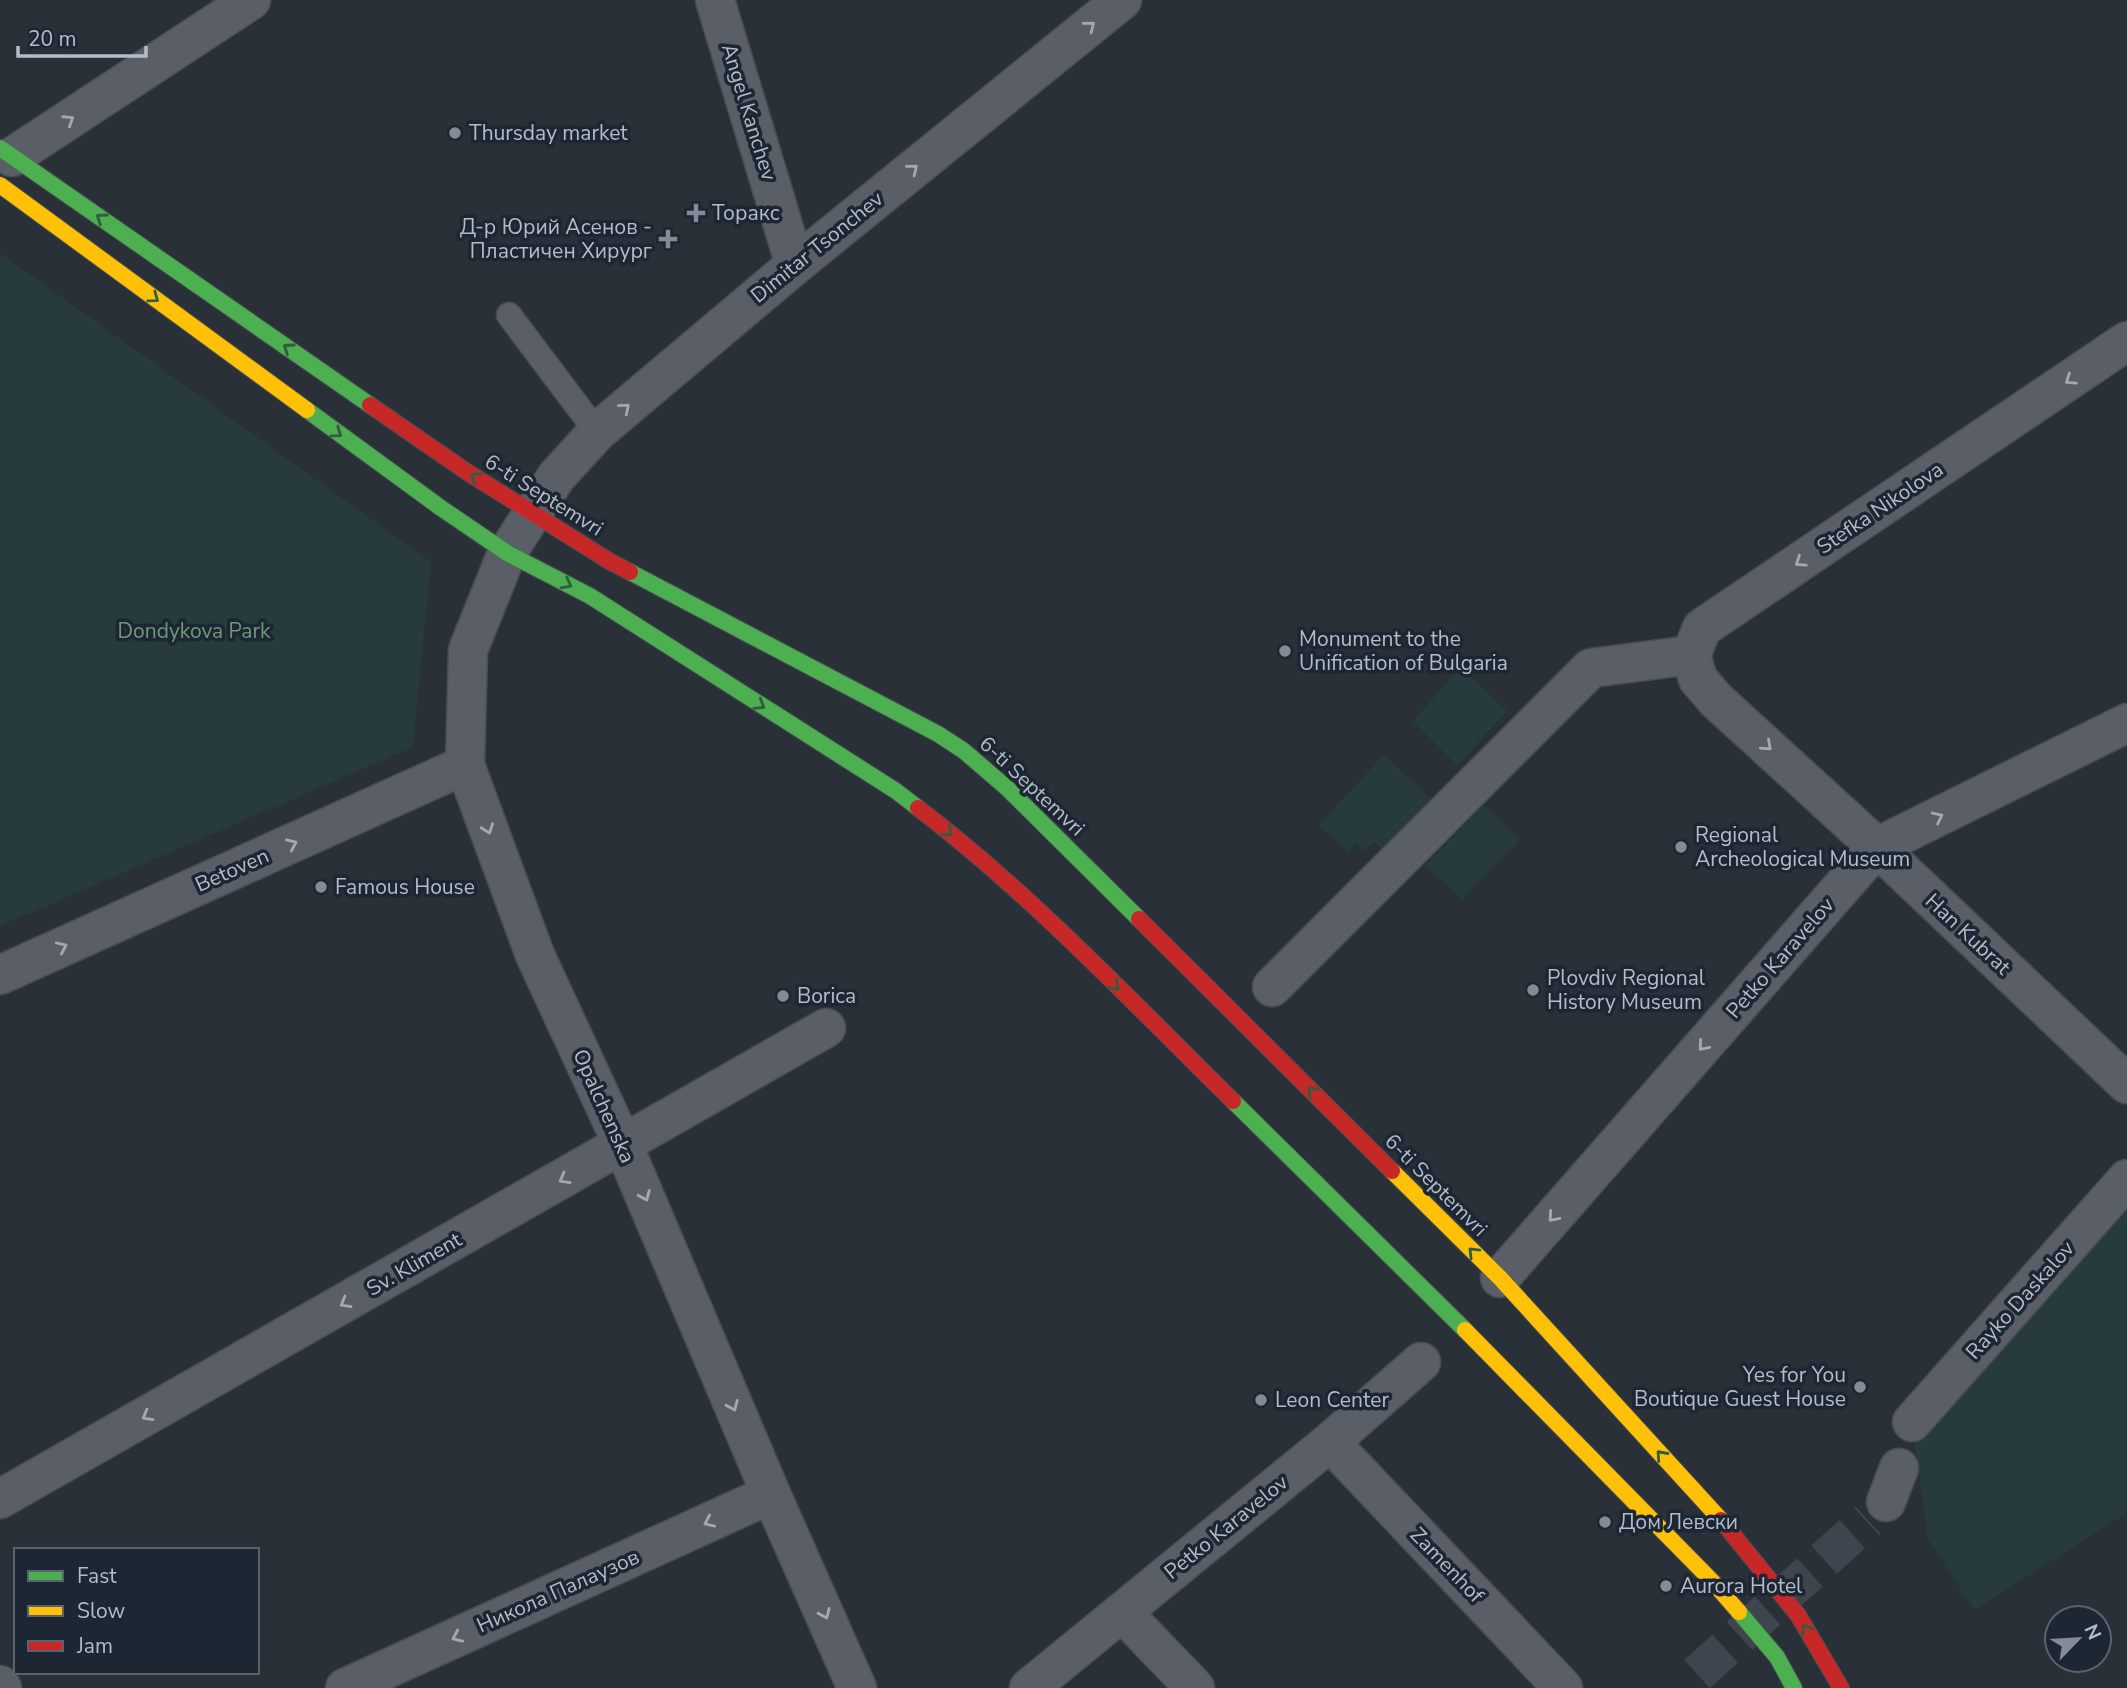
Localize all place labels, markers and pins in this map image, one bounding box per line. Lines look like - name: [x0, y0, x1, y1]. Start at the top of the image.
- place label: Thursday market: [469, 119, 628, 147]
- marker: Thursday market: [447, 125, 463, 141]
- place label: Торакс: [712, 199, 780, 227]
- marker: Торакс: [686, 203, 706, 223]
- place label: Д-р Юрий Асенов - Пластичен Хирург: [460, 213, 652, 265]
- marker: Д-р Юрий Асенов - Пластичен Хирург: [658, 229, 678, 249]
- place label: Monument to the Unification of Bulgaria: [1299, 625, 1508, 677]
- marker: Monument to the Unification of Bulgaria: [1277, 643, 1293, 659]
- place label: Regional Archeological Museum: [1695, 821, 1910, 873]
- marker: Regional Archeological Museum: [1673, 839, 1689, 855]
- place label: Famous House: [335, 873, 475, 901]
- marker: Famous House: [313, 879, 329, 895]
- place label: Plovdiv Regional History Museum: [1547, 964, 1706, 1016]
- place label: Borica: [797, 982, 856, 1010]
- marker: Plovdiv Regional History Museum: [1525, 982, 1541, 998]
- marker: Borica: [775, 988, 791, 1004]
- place label: Yes for You Boutique Guest House: [1634, 1361, 1846, 1413]
- marker: Yes for You Boutique Guest House: [1852, 1379, 1868, 1395]
- place label: Leon Center: [1275, 1386, 1389, 1414]
- marker: Leon Center: [1253, 1392, 1269, 1408]
- place label: Дом Левски: [1619, 1508, 1738, 1536]
- marker: Дом Левски: [1597, 1514, 1613, 1530]
- place label: Aurora Hotel: [1680, 1572, 1803, 1600]
- marker: Aurora Hotel: [1658, 1578, 1674, 1594]

